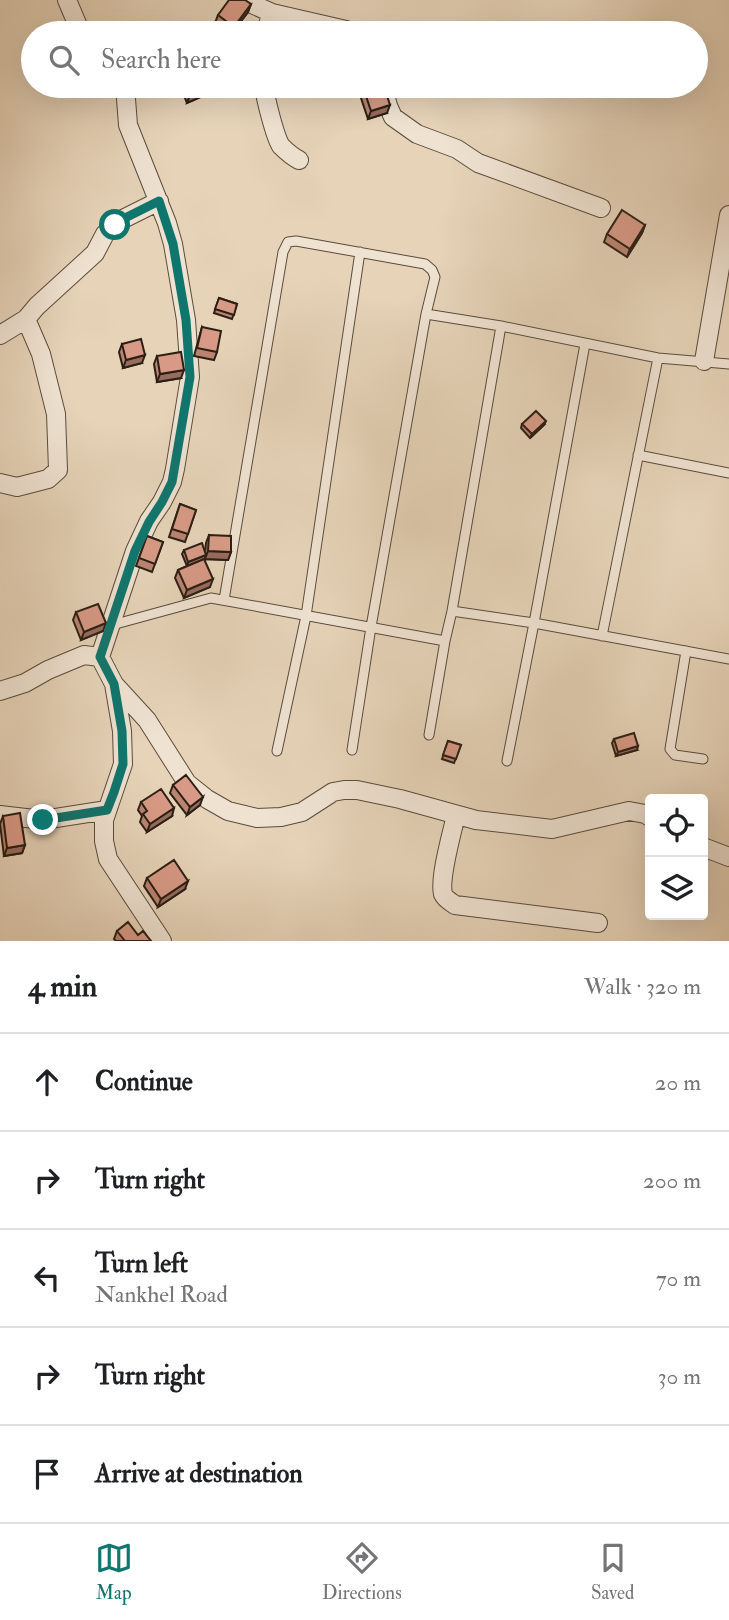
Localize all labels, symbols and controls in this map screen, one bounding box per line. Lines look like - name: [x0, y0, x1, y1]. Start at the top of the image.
- search box: [21, 21, 708, 98]
- icon: search: [45, 41, 83, 79]
- text: Search here: [101, 44, 221, 76]
- route start: [99, 209, 130, 240]
- map controls: [645, 794, 708, 920]
- button: locate: [645, 794, 708, 857]
- route end: [27, 804, 58, 835]
- button: layers: [645, 857, 708, 920]
- text: 4 min: [28, 968, 97, 1005]
- text: Walk · 320 m: [584, 972, 701, 1001]
- icon: ahead: [28, 1063, 66, 1101]
- text: Continue: [95, 1066, 193, 1098]
- text: 20 m: [655, 1068, 701, 1097]
- icon: right: [28, 1161, 66, 1199]
- text: Turn right: [95, 1164, 205, 1196]
- text: 200 m: [643, 1166, 701, 1195]
- text: Turn left: [95, 1248, 188, 1280]
- icon: left: [28, 1259, 66, 1297]
- text: 70 m: [656, 1264, 701, 1293]
- text: Nankhel Road: [95, 1280, 228, 1309]
- icon: right: [28, 1357, 66, 1395]
- text: Turn right: [95, 1360, 205, 1392]
- text: 30 m: [658, 1362, 701, 1391]
- icon: arrive: [28, 1455, 66, 1493]
- text: Arrive at destination: [95, 1458, 303, 1490]
- tab: Map: [95, 1539, 133, 1605]
- tab: Directions: [322, 1539, 402, 1605]
- tab: Saved: [591, 1539, 634, 1605]

